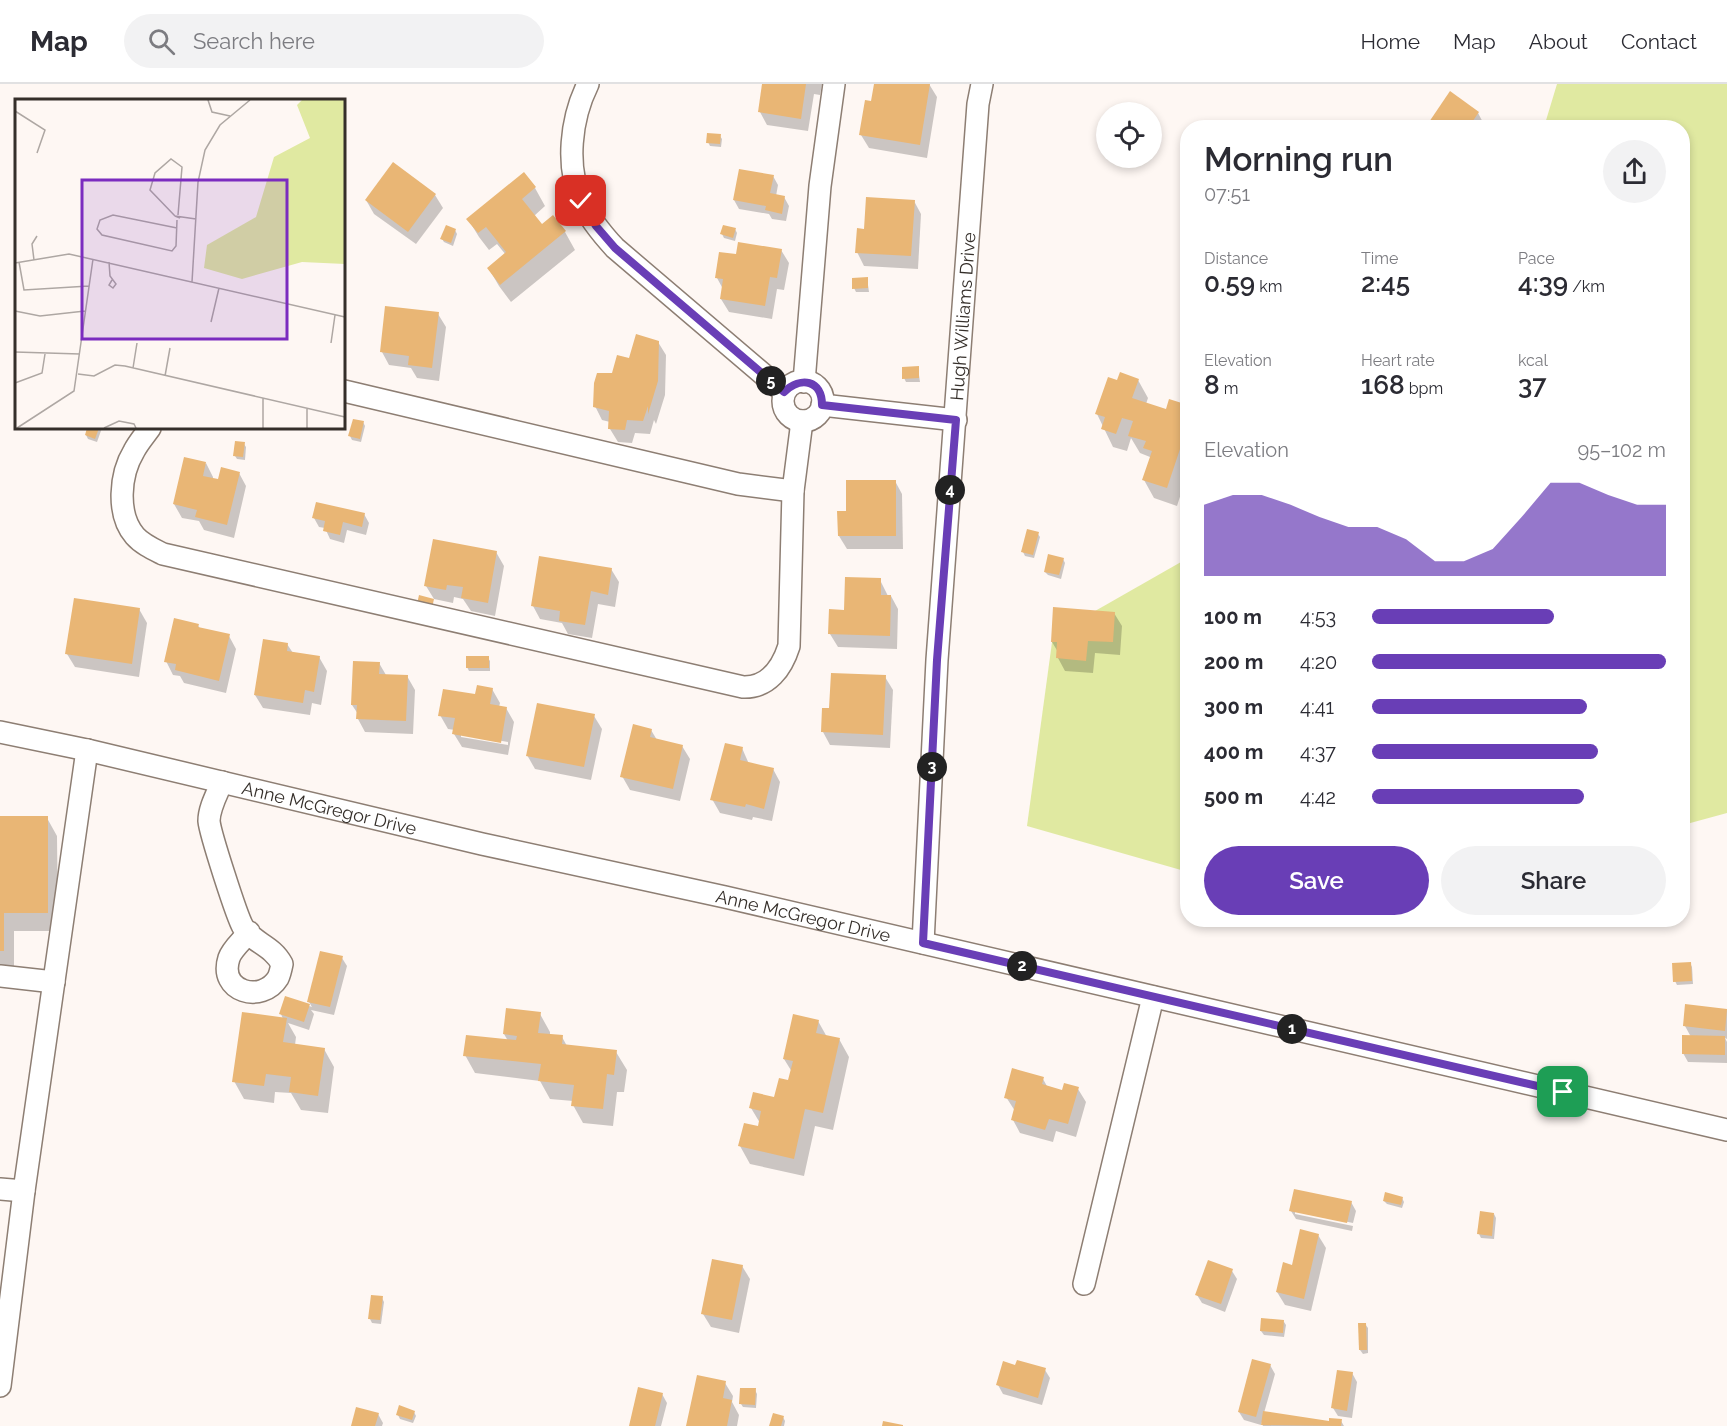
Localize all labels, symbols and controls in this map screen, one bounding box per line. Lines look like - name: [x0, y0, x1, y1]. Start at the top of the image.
- search box: [124, 14, 544, 68]
- text: Map: [30, 25, 88, 58]
- icon: search: [145, 25, 178, 58]
- text: Search here: [193, 28, 315, 54]
- text: Home: [1361, 29, 1420, 54]
- text: Map: [1453, 29, 1496, 54]
- text: About: [1529, 29, 1588, 54]
- text: Contact: [1621, 29, 1697, 54]
- inset map: [15, 99, 345, 429]
- map controls: [1096, 102, 1162, 168]
- button: locate: [1096, 102, 1162, 168]
- text: Morning run: [1204, 140, 1393, 179]
- button: share: [1603, 140, 1666, 203]
- pin: [555, 175, 606, 226]
- text: 07:51: [1204, 182, 1250, 206]
- icon: check: [564, 184, 597, 217]
- street label: Hugh Williams Drive: [946, 231, 979, 401]
- text: Distance: [1204, 249, 1268, 268]
- text: Time: [1361, 249, 1398, 268]
- text: Pace: [1518, 249, 1555, 268]
- text: 0.59: [1204, 268, 1255, 298]
- text: 2:45: [1361, 268, 1410, 298]
- text: 4:39: [1518, 268, 1568, 298]
- text: km: [1255, 277, 1282, 296]
- text: /km: [1568, 277, 1605, 296]
- text: Elevation: [1204, 351, 1272, 370]
- text: Heart rate: [1361, 351, 1435, 370]
- text: kcal: [1518, 351, 1548, 370]
- pin: 5: [756, 366, 786, 396]
- text: 8: [1204, 370, 1220, 400]
- text: 168: [1361, 370, 1405, 400]
- text: 37: [1518, 370, 1547, 400]
- text: 5: [767, 371, 775, 390]
- text: m: [1220, 379, 1238, 398]
- text: bpm: [1405, 379, 1443, 398]
- text: Elevation: [1204, 438, 1289, 462]
- text: 95–102 m: [1577, 438, 1666, 462]
- pin: 4: [935, 475, 965, 505]
- text: 4: [945, 480, 955, 499]
- text: 100 m: [1204, 605, 1262, 629]
- text: 4:53: [1300, 605, 1336, 629]
- text: 200 m: [1204, 650, 1263, 674]
- text: 4:20: [1300, 650, 1337, 674]
- text: 300 m: [1204, 695, 1263, 719]
- text: 4:41: [1300, 695, 1334, 719]
- text: 400 m: [1204, 740, 1263, 764]
- text: 4:37: [1300, 740, 1336, 764]
- pin: 3: [917, 752, 947, 782]
- text: 3: [928, 757, 936, 776]
- street label: Anne McGregor Drive: [240, 777, 419, 839]
- text: 500 m: [1204, 785, 1263, 809]
- text: 4:42: [1300, 785, 1336, 809]
- button: Save: [1204, 846, 1429, 915]
- button: Share: [1441, 846, 1666, 915]
- street label: Anne McGregor Drive: [714, 885, 893, 946]
- pin: 2: [1007, 951, 1037, 981]
- text: 2: [1017, 956, 1027, 975]
- pin: 1: [1277, 1014, 1307, 1044]
- text: 1: [1288, 1019, 1296, 1038]
- pin: [1537, 1066, 1588, 1117]
- icon: arrive: [1546, 1075, 1579, 1108]

